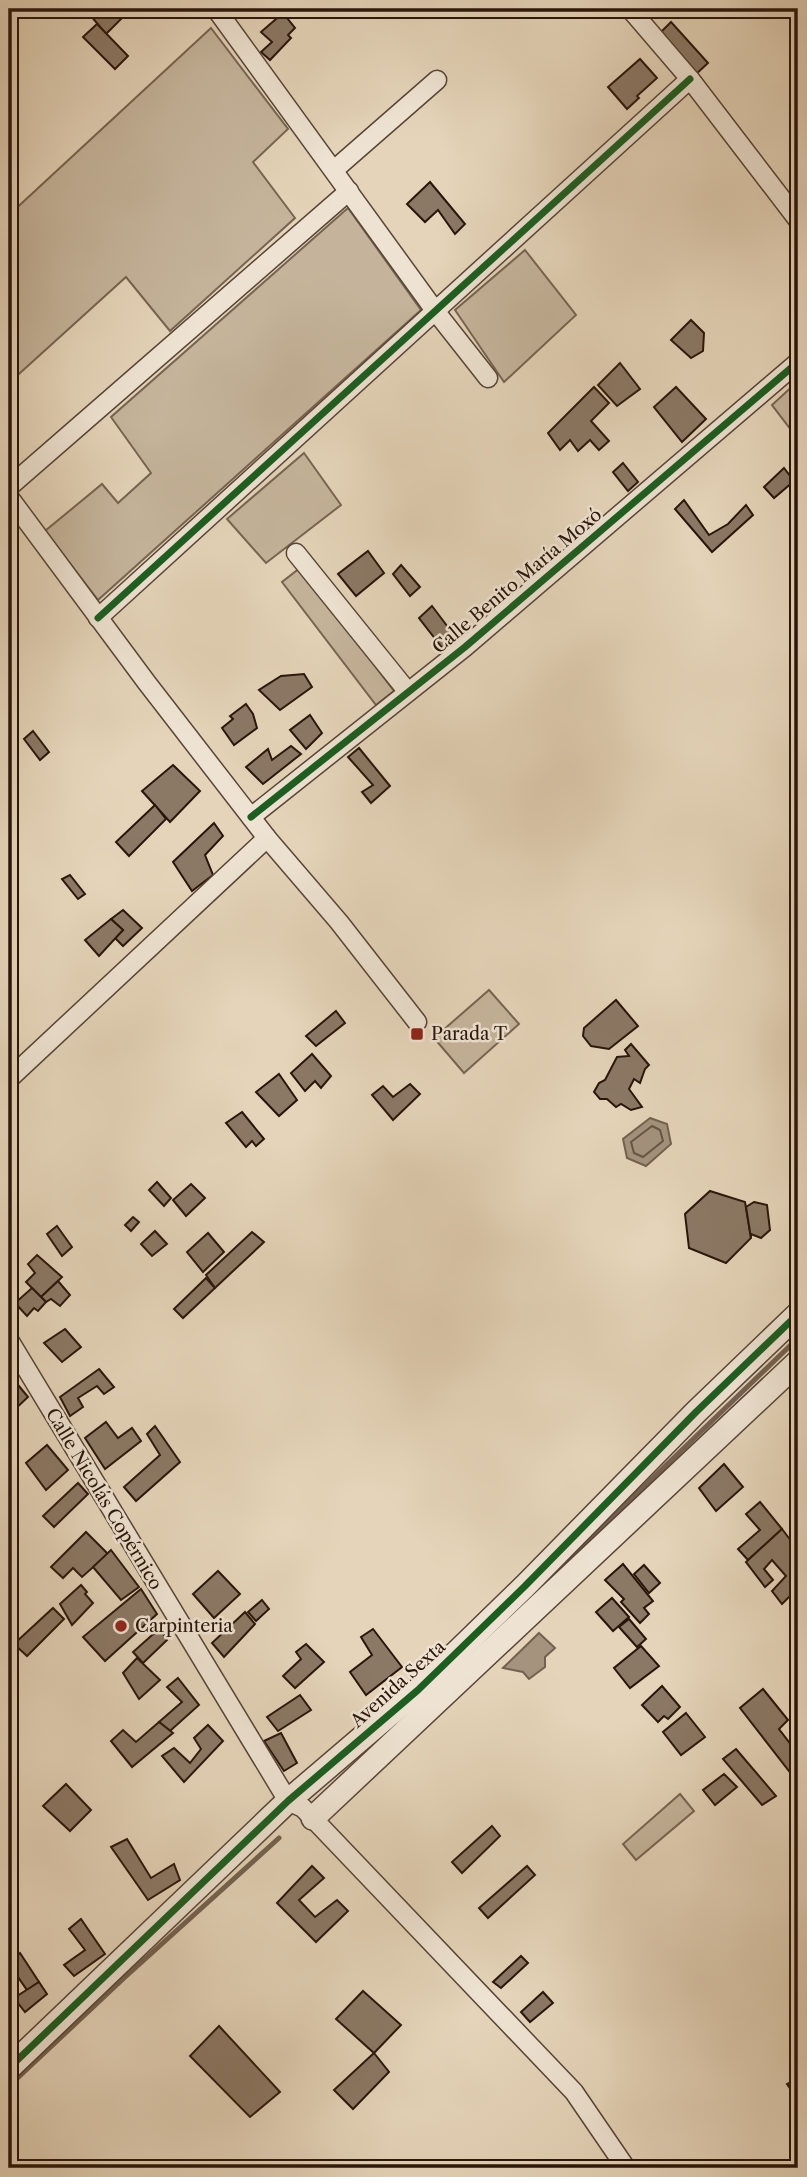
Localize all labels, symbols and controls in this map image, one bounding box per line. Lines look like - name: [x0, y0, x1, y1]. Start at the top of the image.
- street label: Calle Benito María Moxó: [428, 504, 606, 658]
- place label: Parada T: [431, 1023, 508, 1045]
- marker: Parada T: [409, 1026, 425, 1042]
- street label: Calle Nicolás Copérnico: [41, 1404, 167, 1594]
- place label: Carpinteria: [135, 1615, 233, 1637]
- marker: Carpinteria: [113, 1618, 129, 1634]
- street label: Avenida Sexta: [345, 1635, 450, 1733]

